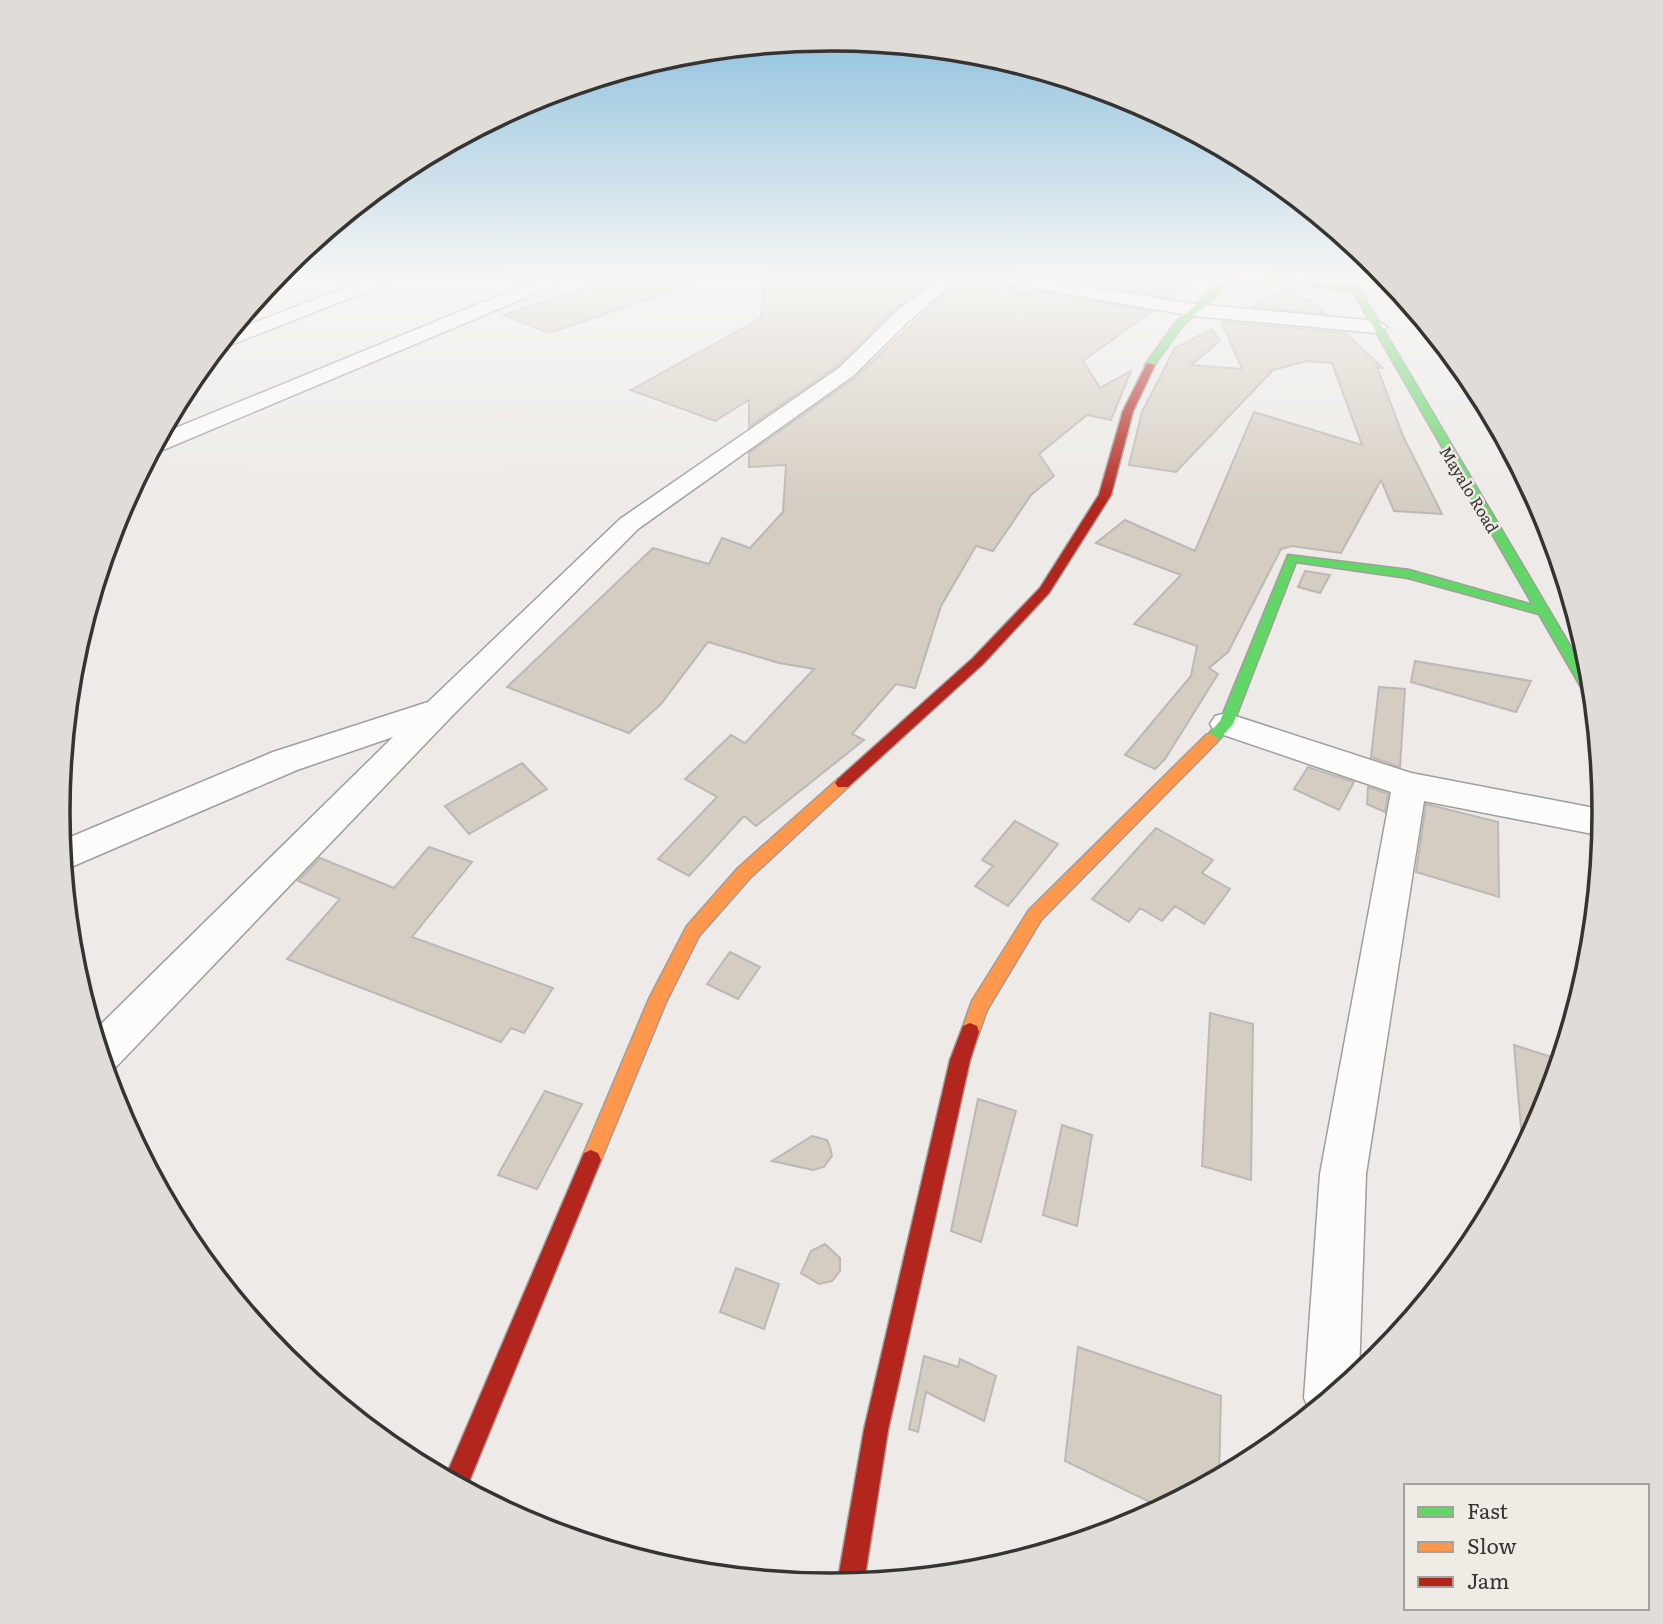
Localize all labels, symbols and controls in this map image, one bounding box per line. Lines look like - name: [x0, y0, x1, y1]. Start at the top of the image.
- street label: Mayalo Road: [1435, 441, 1506, 537]
- legend: [1404, 1484, 1649, 1610]
- text: Fast: [1467, 1494, 1508, 1525]
- text: Slow: [1467, 1529, 1517, 1560]
- text: Jam: [1467, 1564, 1509, 1595]

